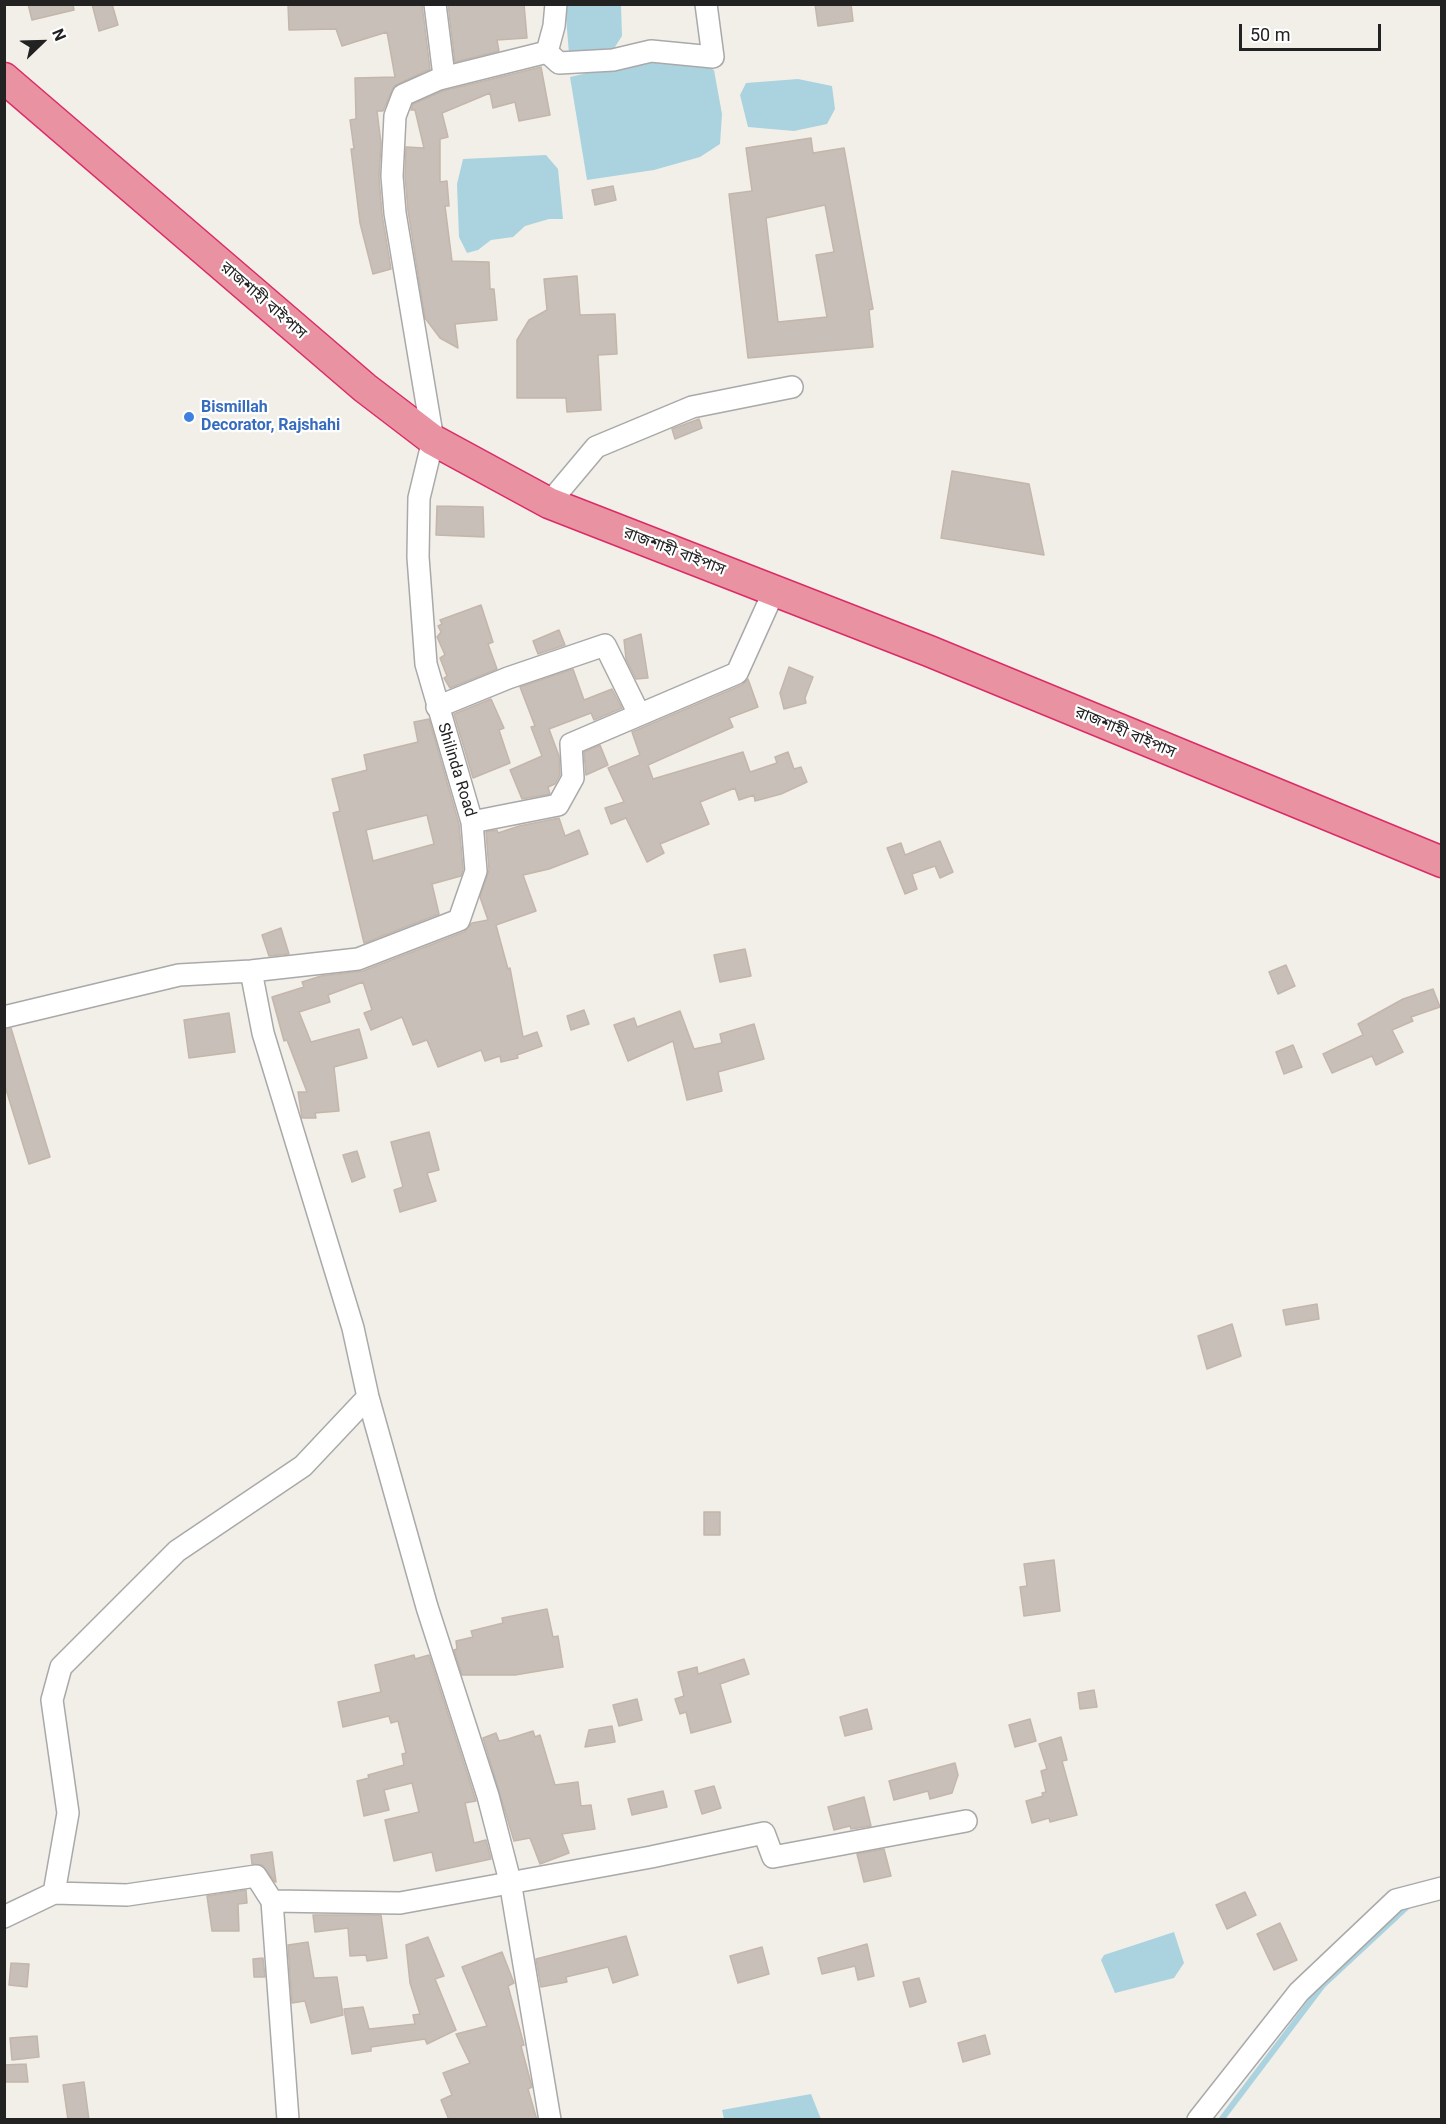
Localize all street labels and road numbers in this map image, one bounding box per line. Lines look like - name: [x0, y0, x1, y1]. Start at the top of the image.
- street label: রাজশাহী বাইপাস: [216, 258, 310, 344]
- street label: রাজশাহী বাইপাস: [620, 524, 728, 580]
- street label: রাজশাহী বাইপাস: [1072, 703, 1178, 763]
- street label: Shilinda Road: [433, 721, 479, 819]

